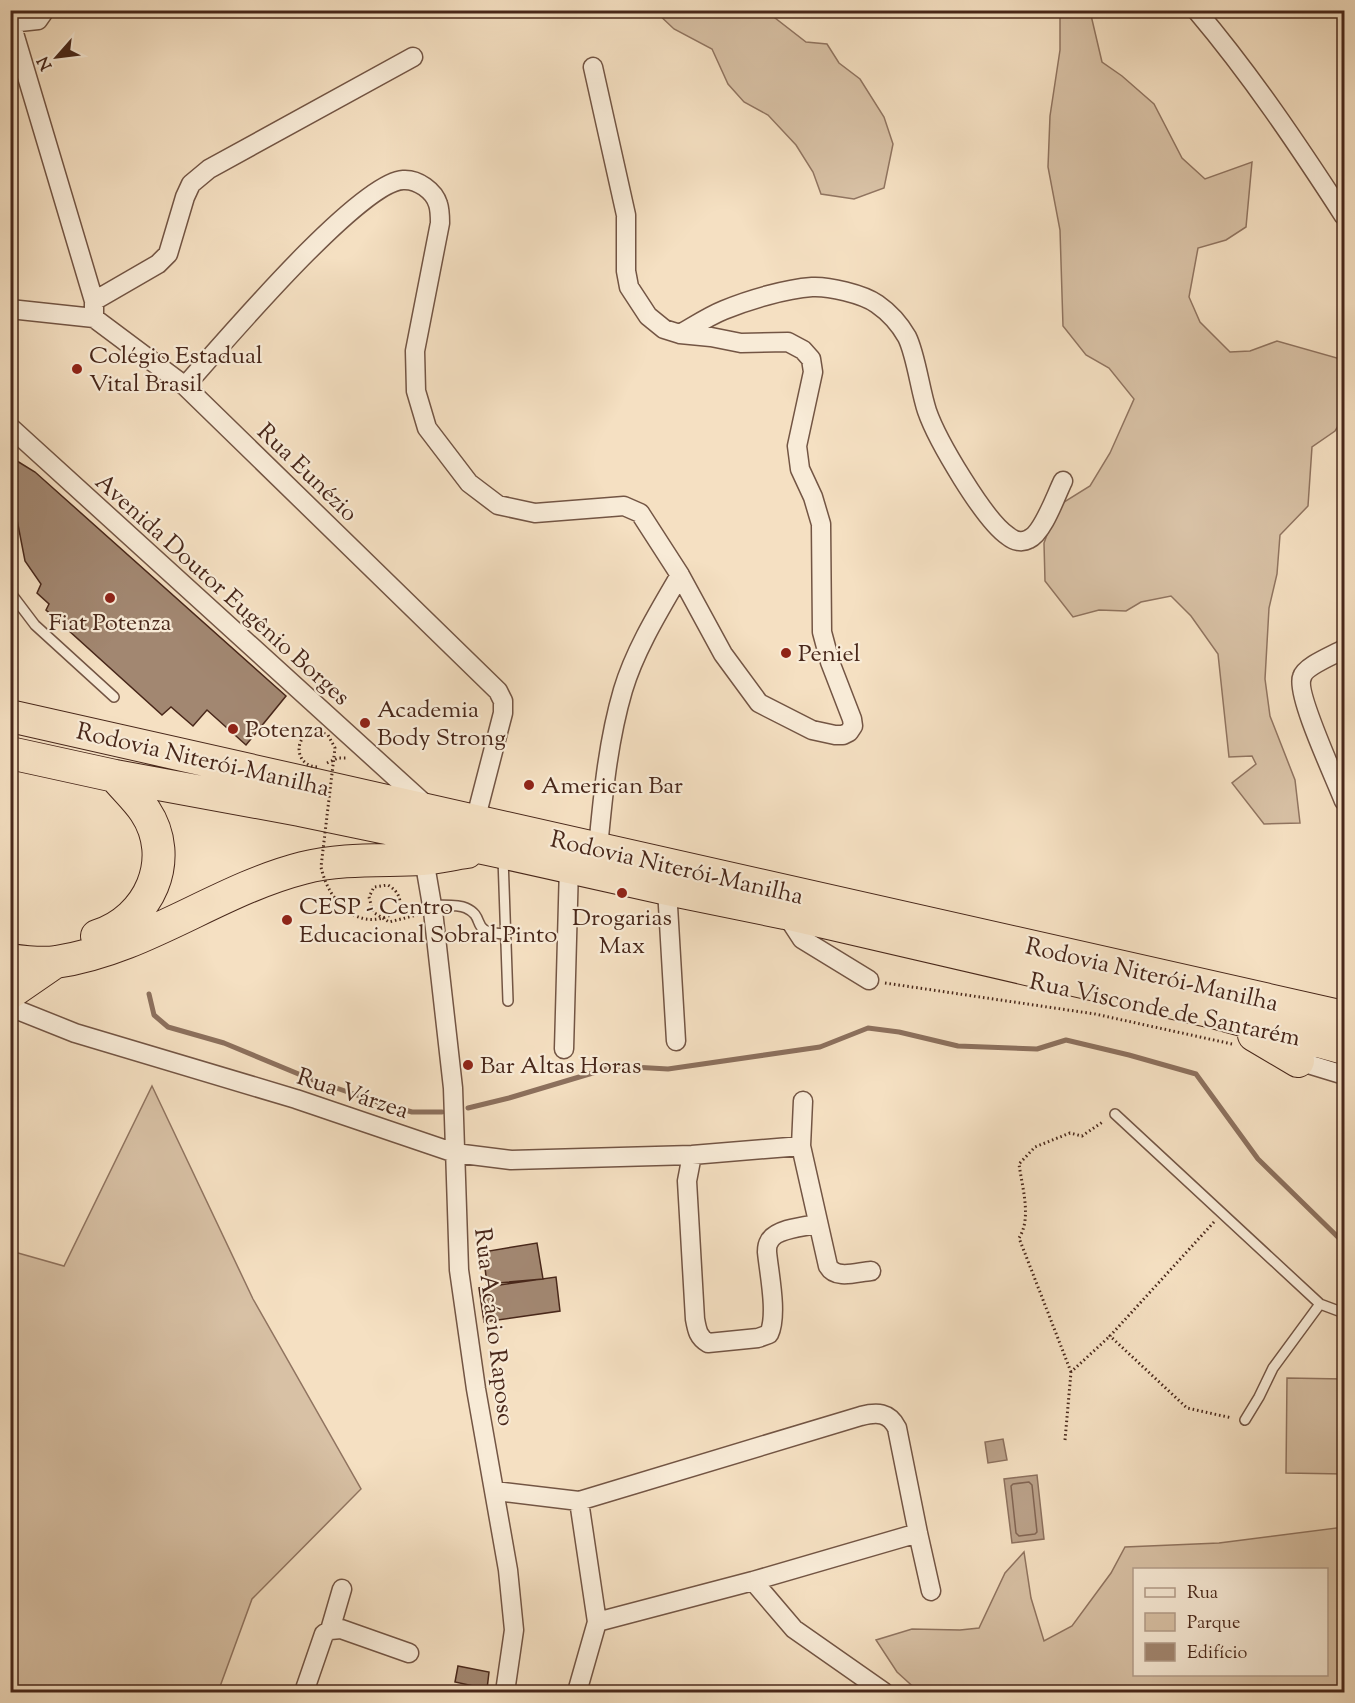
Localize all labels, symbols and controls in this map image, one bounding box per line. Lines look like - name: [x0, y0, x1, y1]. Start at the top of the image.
- north arrow: [27, 27, 87, 87]
- text: N: [33, 52, 59, 74]
- place label: Colégio Estadual Vital Brasil: [89, 340, 263, 402]
- marker: Colégio Estadual Vital Brasil: [70, 362, 84, 376]
- street label: Rua Eunézio: [248, 416, 365, 530]
- street label: Avenida Doutor Eugênio Borges: [87, 466, 357, 715]
- marker: Fiat Potenza: [103, 591, 117, 605]
- place label: Fiat Potenza: [48, 607, 172, 641]
- place label: Peniel: [798, 638, 861, 672]
- marker: Peniel: [779, 646, 793, 660]
- place label: Academia Body Strong: [377, 694, 506, 756]
- place label: Potenza: [245, 714, 324, 748]
- street label: Rodovia Niterói-Manilha: [73, 715, 332, 807]
- marker: Academia Body Strong: [358, 716, 372, 730]
- marker: Potenza: [226, 722, 240, 736]
- place label: American Bar: [541, 770, 683, 804]
- marker: American Bar: [522, 778, 536, 792]
- street label: Rodovia Niterói-Manilha: [547, 823, 806, 915]
- marker: Drogarias Max: [615, 886, 629, 900]
- place label: CESP - Centro Educacional Sobral Pinto: [299, 891, 557, 953]
- place label: Drogarias Max: [572, 902, 672, 964]
- marker: CESP - Centro Educacional Sobral Pinto: [280, 913, 294, 927]
- street label: Rodovia Niterói-Manilha: [1022, 930, 1281, 1022]
- street label: Rua Visconde de Santarém: [1026, 966, 1303, 1056]
- place label: Bar Altas Horas: [480, 1050, 641, 1084]
- marker: Bar Altas Horas: [461, 1058, 475, 1072]
- street label: Rua Várzea: [292, 1061, 413, 1129]
- street label: Rua Acácio Raposo: [464, 1226, 522, 1428]
- legend: [1133, 1568, 1328, 1676]
- text: Rua: [1187, 1581, 1218, 1607]
- text: Parque: [1187, 1611, 1240, 1637]
- text: Edifício: [1187, 1641, 1248, 1667]

